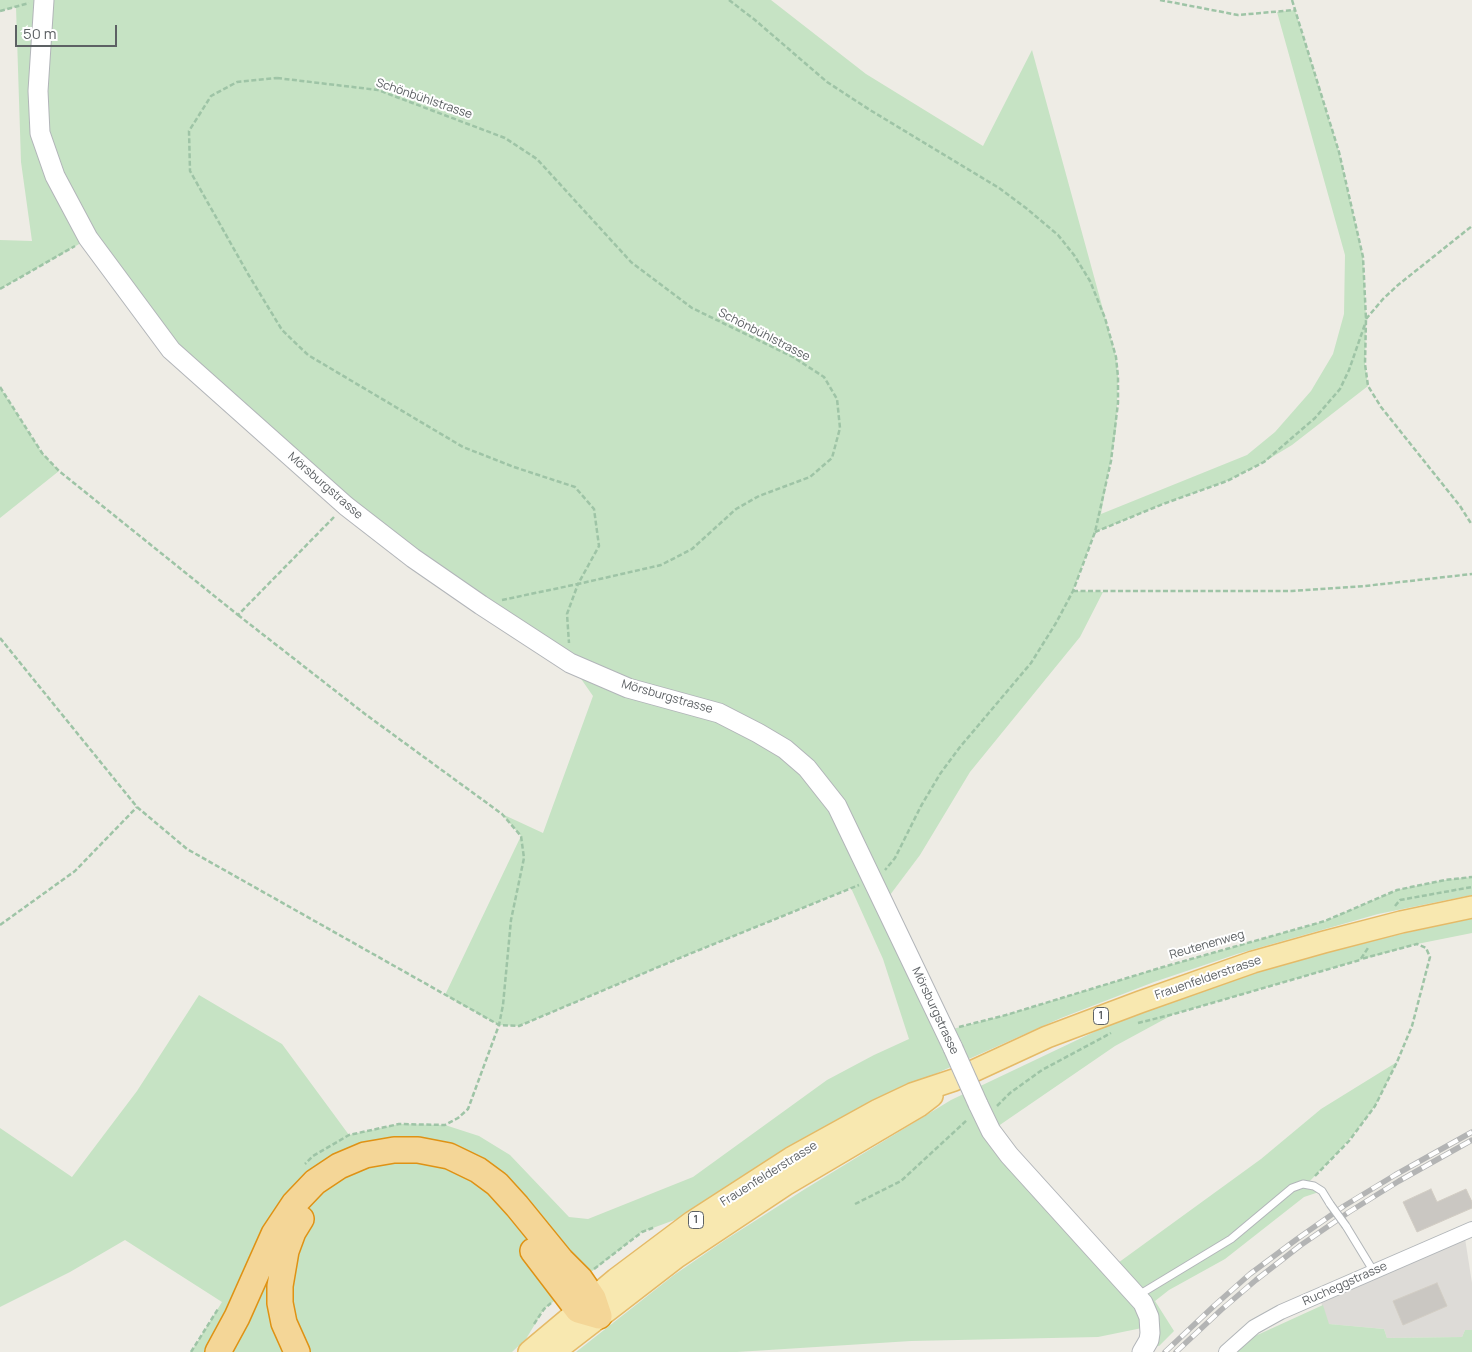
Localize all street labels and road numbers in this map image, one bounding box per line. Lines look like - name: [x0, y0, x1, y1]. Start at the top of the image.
- street label: Schönbühlstrasse: [374, 76, 474, 122]
- street label: Schönbühlstrasse: [716, 306, 812, 364]
- street label: Mörsburgstrasse: [285, 450, 365, 522]
- street label: Mörsburgstrasse: [620, 677, 714, 717]
- street label: Reutenenweg: [1168, 927, 1246, 963]
- street label: Frauenfelderstrasse: [1153, 953, 1263, 1003]
- street label: Mörsburgstrasse: [909, 965, 961, 1057]
- road number: 1: [1094, 1008, 1108, 1024]
- street label: Frauenfelderstrasse: [718, 1138, 820, 1210]
- road number: 1: [688, 1212, 704, 1228]
- street label: Rucheggstrasse: [1300, 1259, 1390, 1309]

